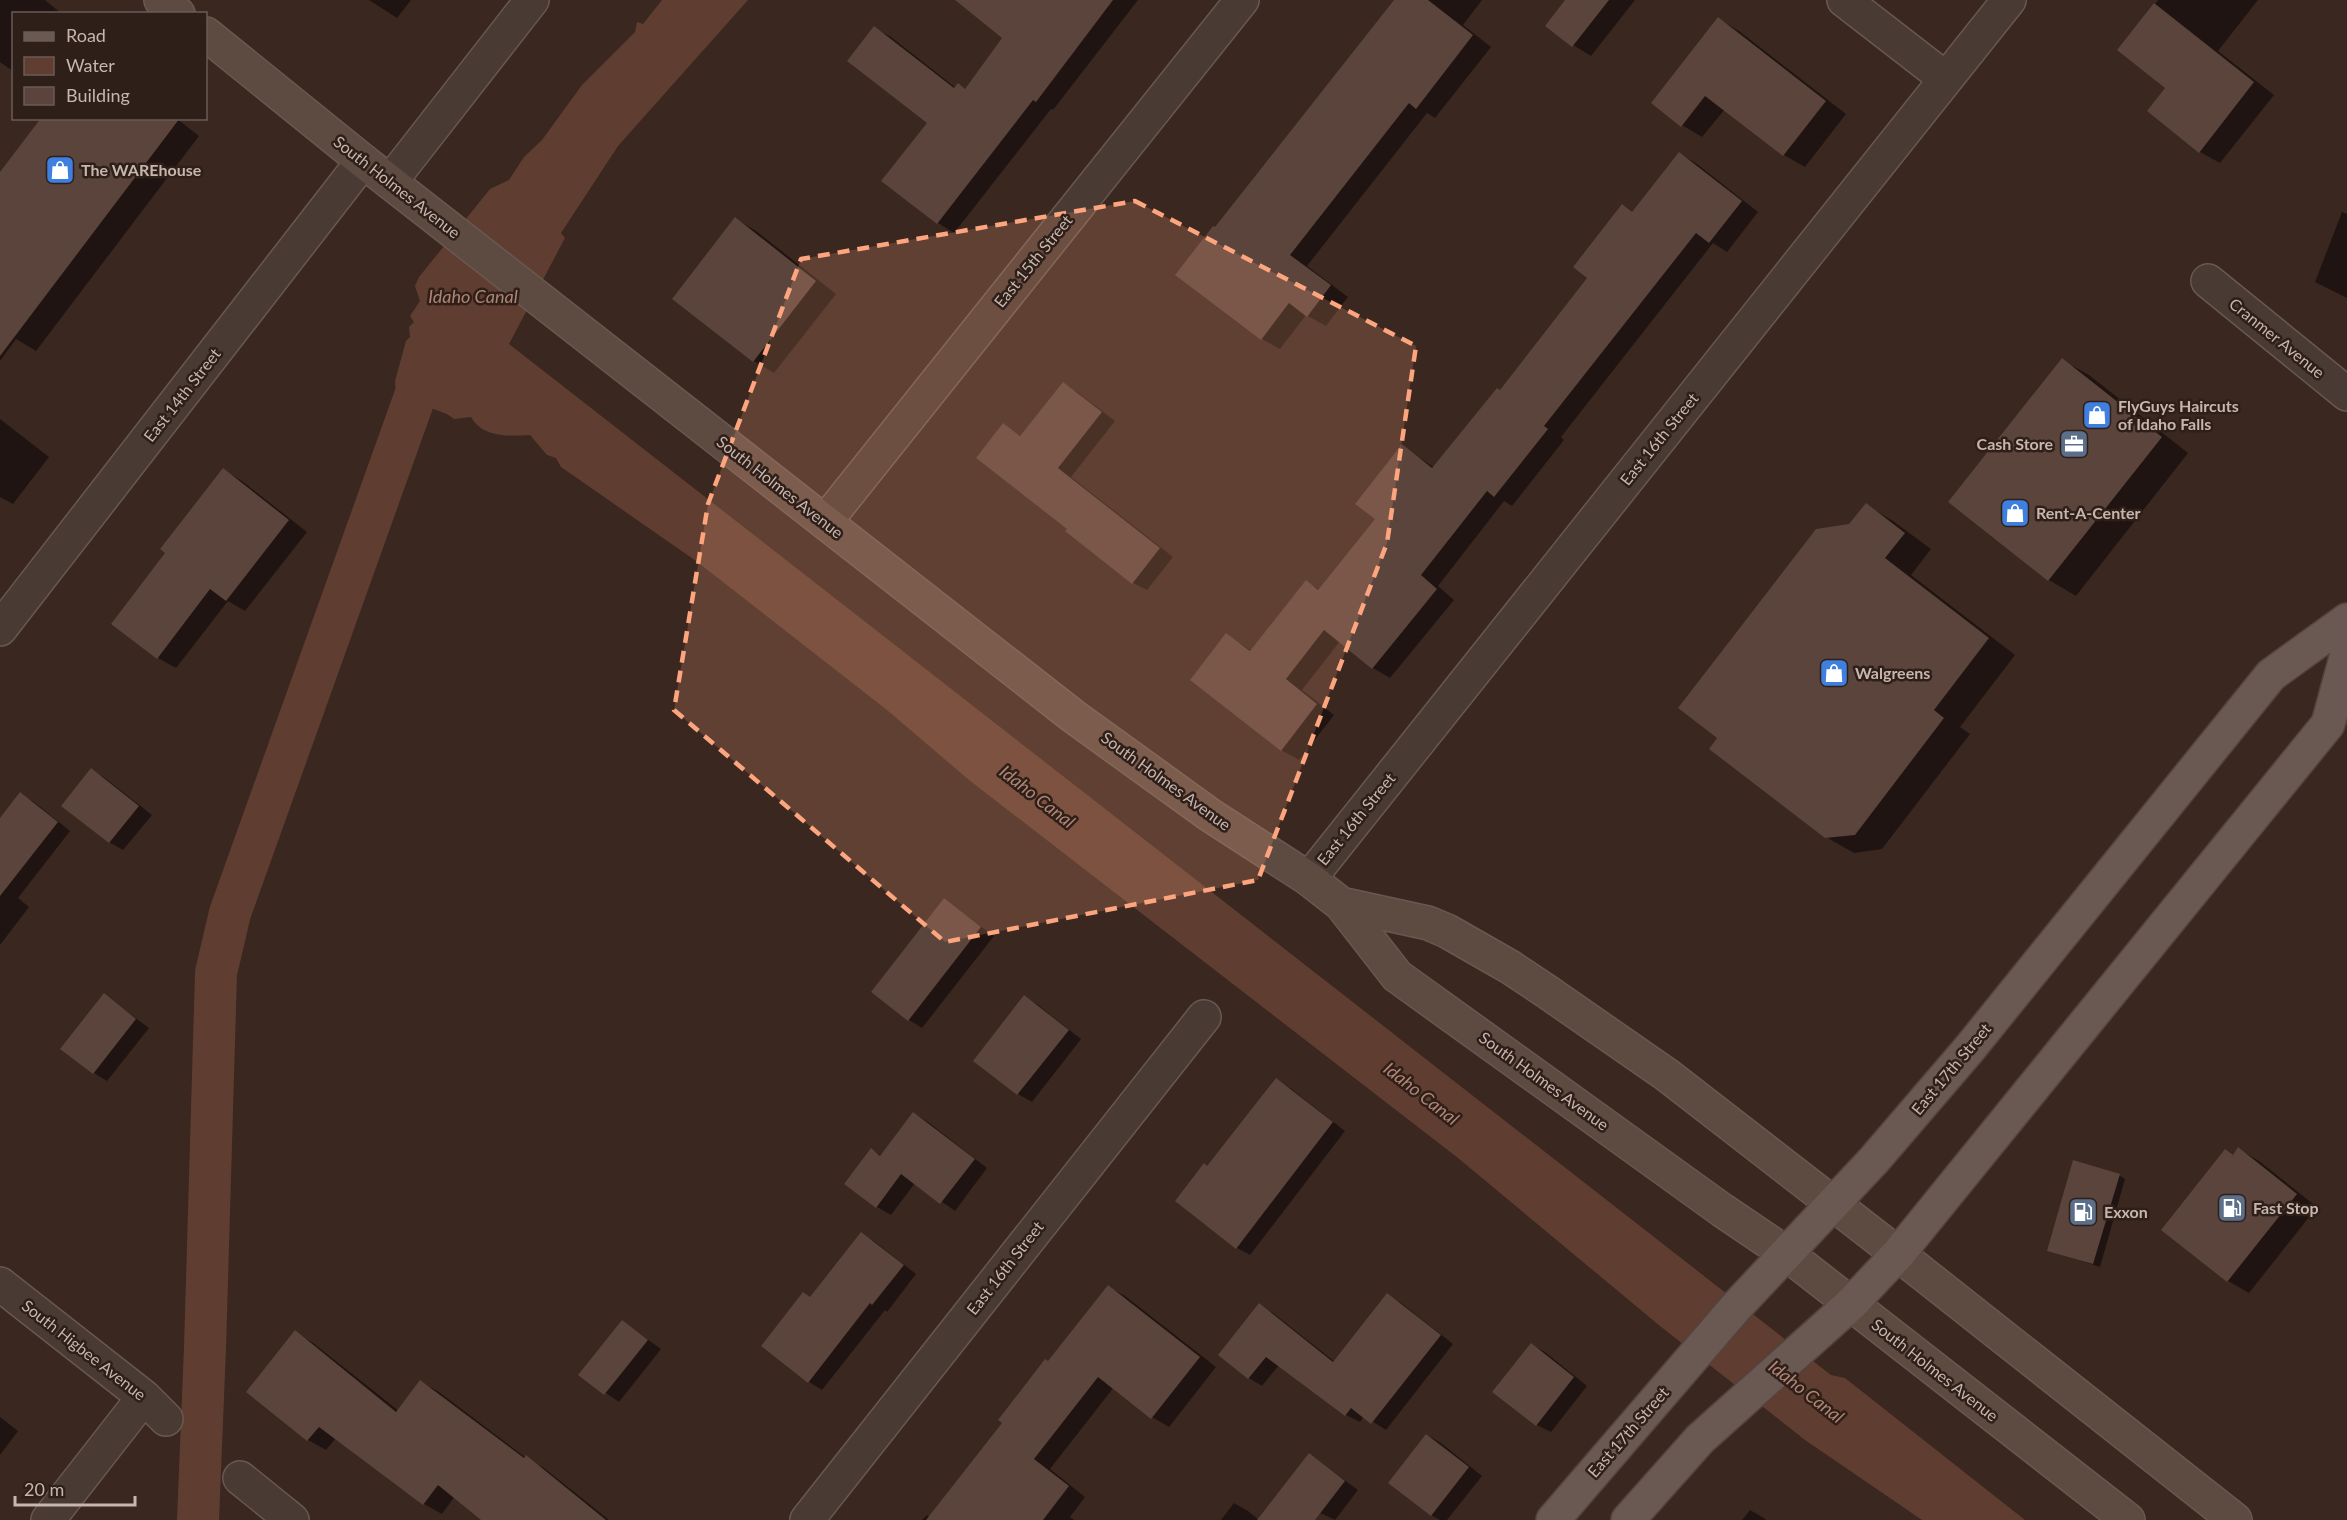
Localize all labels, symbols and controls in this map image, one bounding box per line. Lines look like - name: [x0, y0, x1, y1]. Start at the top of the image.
- legend: [12, 12, 207, 120]
- text: Road: [66, 24, 106, 46]
- text: Water: [66, 54, 115, 76]
- text: Building: [66, 84, 130, 106]
- street label: South Holmes Avenue: [330, 131, 464, 242]
- shop icon: The WAREhouse: [44, 154, 76, 186]
- place label: The WAREhouse: [81, 160, 202, 179]
- street label: East 15th Street: [990, 210, 1076, 311]
- water label: Idaho Canal: [428, 285, 518, 307]
- street label: Cranmer Avenue: [2226, 293, 2329, 382]
- street label: East 14th Street: [139, 344, 224, 445]
- street label: East 16th Street: [1616, 388, 1702, 489]
- place label: FlyGuys Haircuts of Idaho Falls: [2118, 396, 2239, 433]
- shop icon: FlyGuys Haircuts of Idaho Falls: [2081, 399, 2113, 431]
- office icon: Cash Store: [2058, 428, 2090, 460]
- street label: South Holmes Avenue: [713, 431, 847, 542]
- place label: Cash Store: [1977, 434, 2053, 453]
- shop icon: Rent-A-Center: [1999, 497, 2031, 529]
- place label: Rent-A-Center: [2036, 503, 2141, 522]
- shop icon: Walgreens: [1818, 657, 1850, 689]
- place label: Walgreens: [1855, 663, 1930, 682]
- street label: South Holmes Avenue: [1098, 727, 1235, 834]
- water label: Idaho Canal: [996, 760, 1080, 832]
- street label: East 16th Street: [1313, 768, 1399, 869]
- street label: East 17th Street: [1907, 1019, 1994, 1118]
- street label: South Holmes Avenue: [1476, 1027, 1613, 1134]
- water label: Idaho Canal: [1380, 1057, 1464, 1129]
- fuel station icon: Fast Stop: [2216, 1192, 2248, 1224]
- fuel station icon: Exxon: [2067, 1196, 2099, 1228]
- place label: Fast Stop: [2253, 1198, 2319, 1217]
- place label: Exxon: [2104, 1202, 2148, 1221]
- street label: East 16th Street: [962, 1217, 1047, 1318]
- street label: South Higbee Avenue: [19, 1295, 150, 1404]
- street label: South Holmes Avenue: [1868, 1314, 2002, 1425]
- water label: Idaho Canal: [1765, 1355, 1849, 1427]
- street label: East 17th Street: [1583, 1382, 1672, 1481]
- scale bar: [15, 1469, 135, 1507]
- text: 20 m: [24, 1478, 64, 1500]

